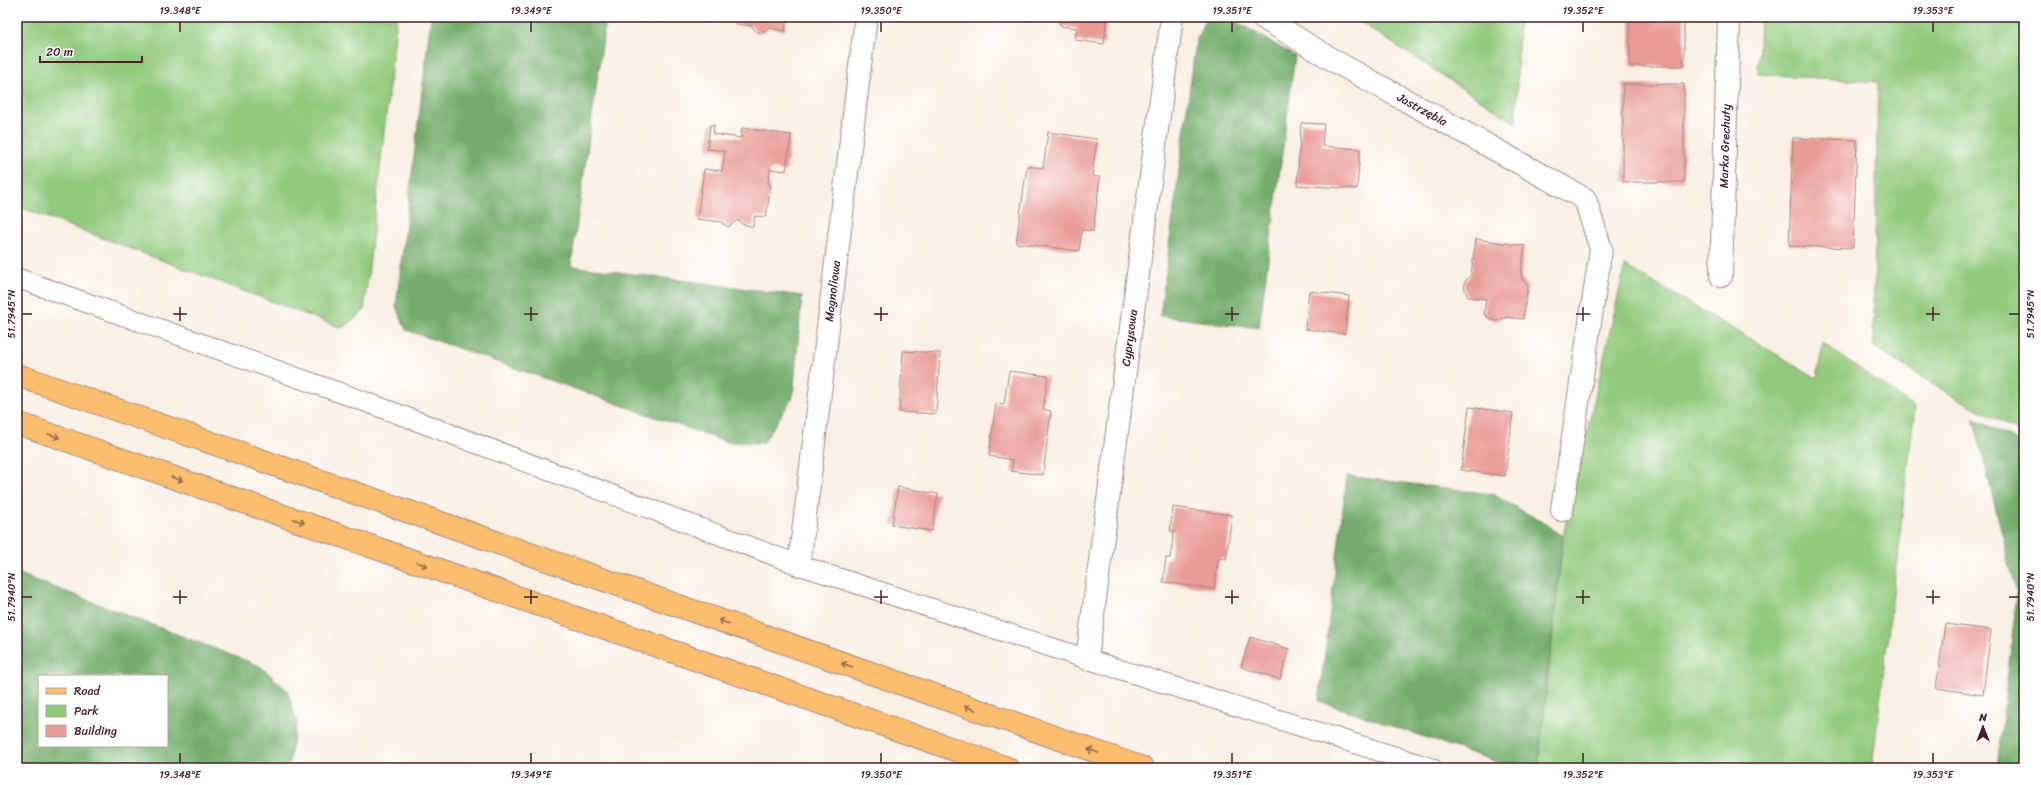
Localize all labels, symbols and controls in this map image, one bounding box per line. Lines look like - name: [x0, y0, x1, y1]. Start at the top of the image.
- text: 19.348°E: [159, 2, 202, 20]
- text: 19.349°E: [510, 2, 553, 20]
- text: 19.350°E: [860, 2, 903, 20]
- text: 19.351°E: [1212, 2, 1253, 20]
- text: 19.352°E: [1563, 2, 1605, 20]
- text: 19.353°E: [1913, 2, 1955, 20]
- scale bar: [40, 38, 142, 64]
- text: 20 m: [46, 41, 73, 63]
- street label: Jastrzębia: [1392, 86, 1452, 133]
- street label: Marka Grechuty: [1713, 103, 1737, 189]
- street label: Magnoliowa: [818, 258, 847, 323]
- text: 51.7945°N: [3, 290, 21, 338]
- text: 51.7945°N: [2022, 290, 2040, 338]
- street label: Cyprysowa: [1115, 307, 1144, 368]
- one-way arrow: [47, 432, 59, 440]
- one-way arrow: [170, 475, 182, 483]
- one-way arrow: [293, 518, 305, 526]
- one-way arrow: [415, 561, 428, 568]
- text: 51.7940°N: [3, 572, 21, 622]
- text: 51.7940°N: [2022, 572, 2040, 622]
- one-way arrow: [718, 618, 731, 625]
- one-way arrow: [841, 661, 854, 668]
- legend: [38, 675, 168, 747]
- text: Road: [74, 680, 101, 702]
- text: Park: [74, 700, 99, 722]
- one-way arrow: [964, 703, 976, 711]
- north arrow: [1963, 707, 2003, 747]
- text: N: [1978, 708, 1987, 727]
- text: Building: [74, 720, 117, 742]
- one-way arrow: [1087, 746, 1099, 754]
- text: 19.348°E: [159, 766, 202, 784]
- text: 19.349°E: [510, 766, 553, 784]
- text: 19.350°E: [860, 766, 903, 784]
- text: 19.351°E: [1212, 766, 1253, 784]
- text: 19.352°E: [1563, 766, 1605, 784]
- text: 19.353°E: [1913, 766, 1955, 784]

